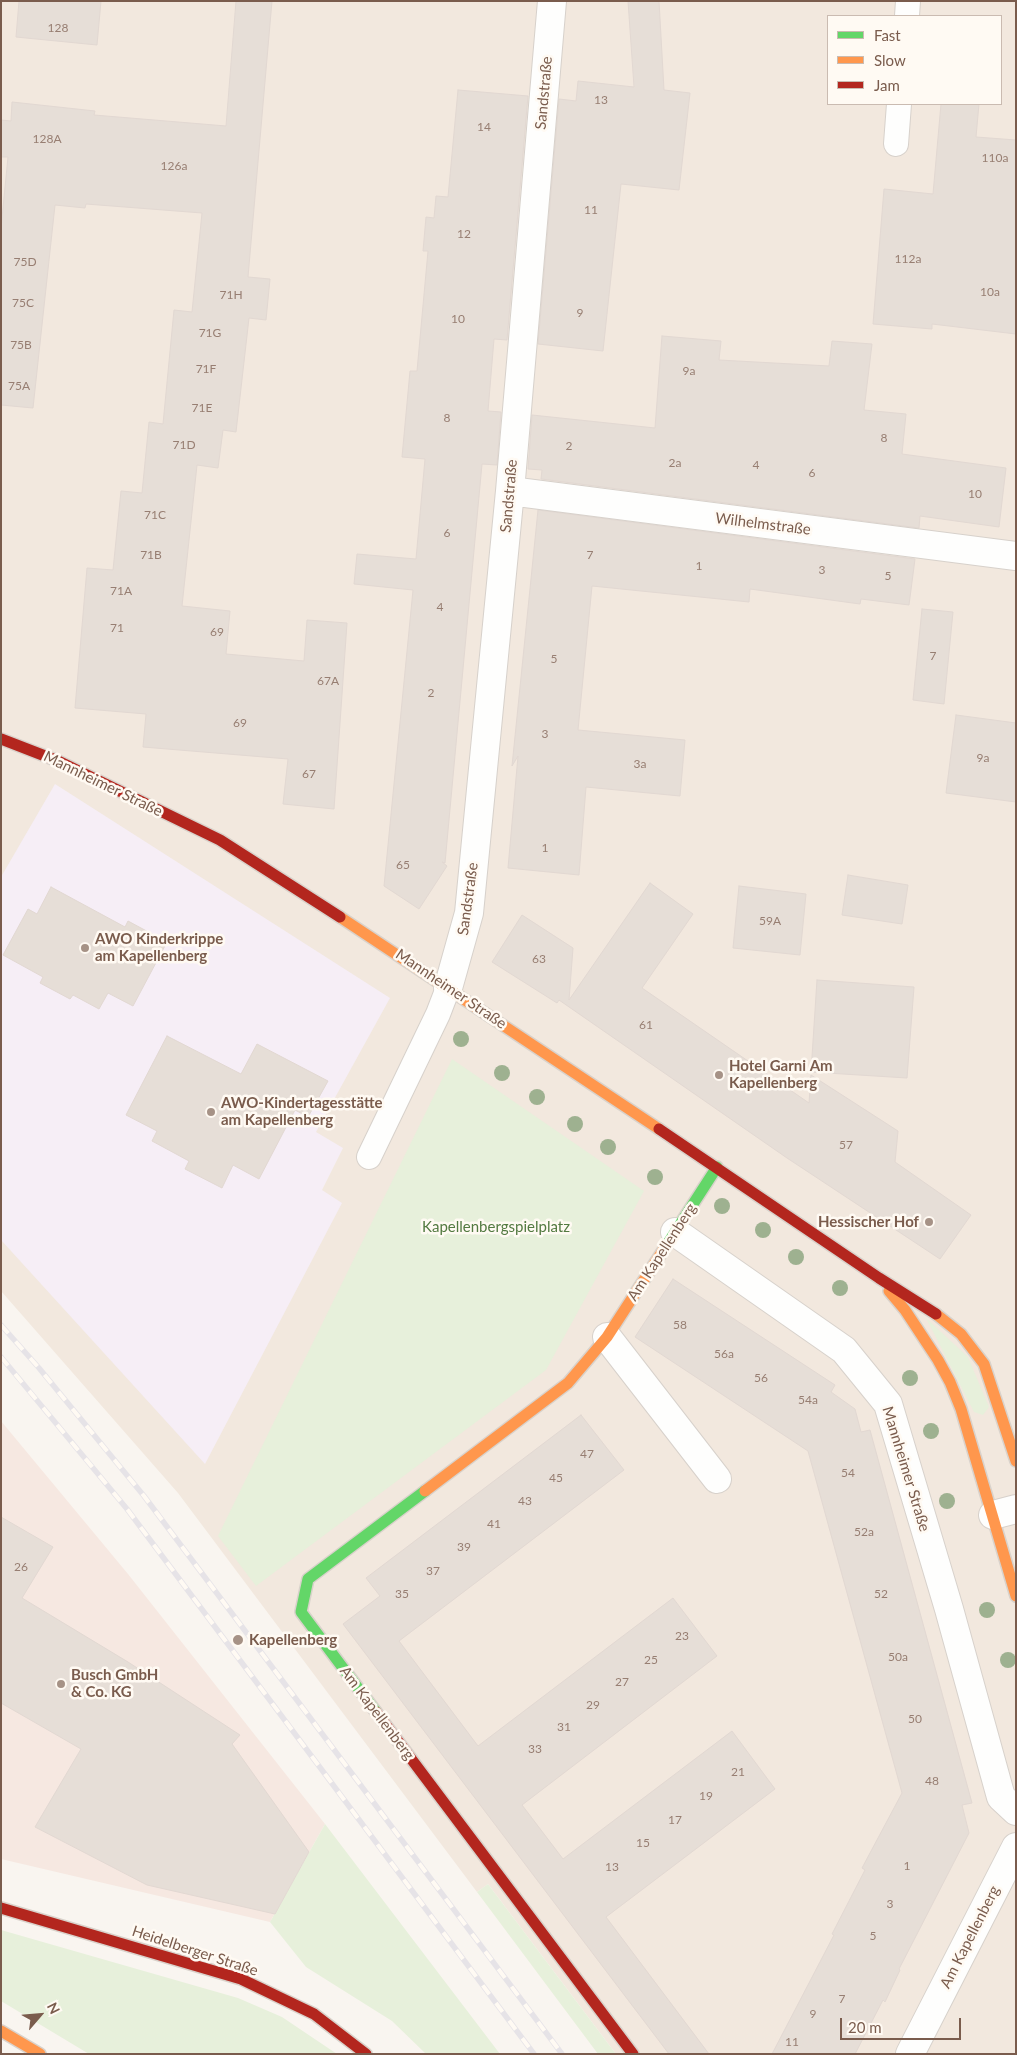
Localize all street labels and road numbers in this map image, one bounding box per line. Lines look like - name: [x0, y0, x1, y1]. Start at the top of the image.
- street label: Sandstraße: [532, 56, 556, 130]
- street label: Sandstraße: [497, 459, 521, 533]
- street label: Wilhelmstraße: [714, 509, 812, 539]
- street label: Mannheimer Straße: [41, 747, 165, 821]
- street label: Sandstraße: [454, 861, 482, 937]
- street label: Mannheimer Straße: [392, 945, 510, 1033]
- street label: Am Kapellenberg: [624, 1200, 700, 1304]
- street label: Mannheimer Straße: [878, 1404, 934, 1534]
- street label: Am Kapellenberg: [336, 1663, 418, 1763]
- street label: Am Kapellenberg: [936, 1883, 1004, 1991]
- street label: Heidelberger Straße: [130, 1922, 260, 1980]

